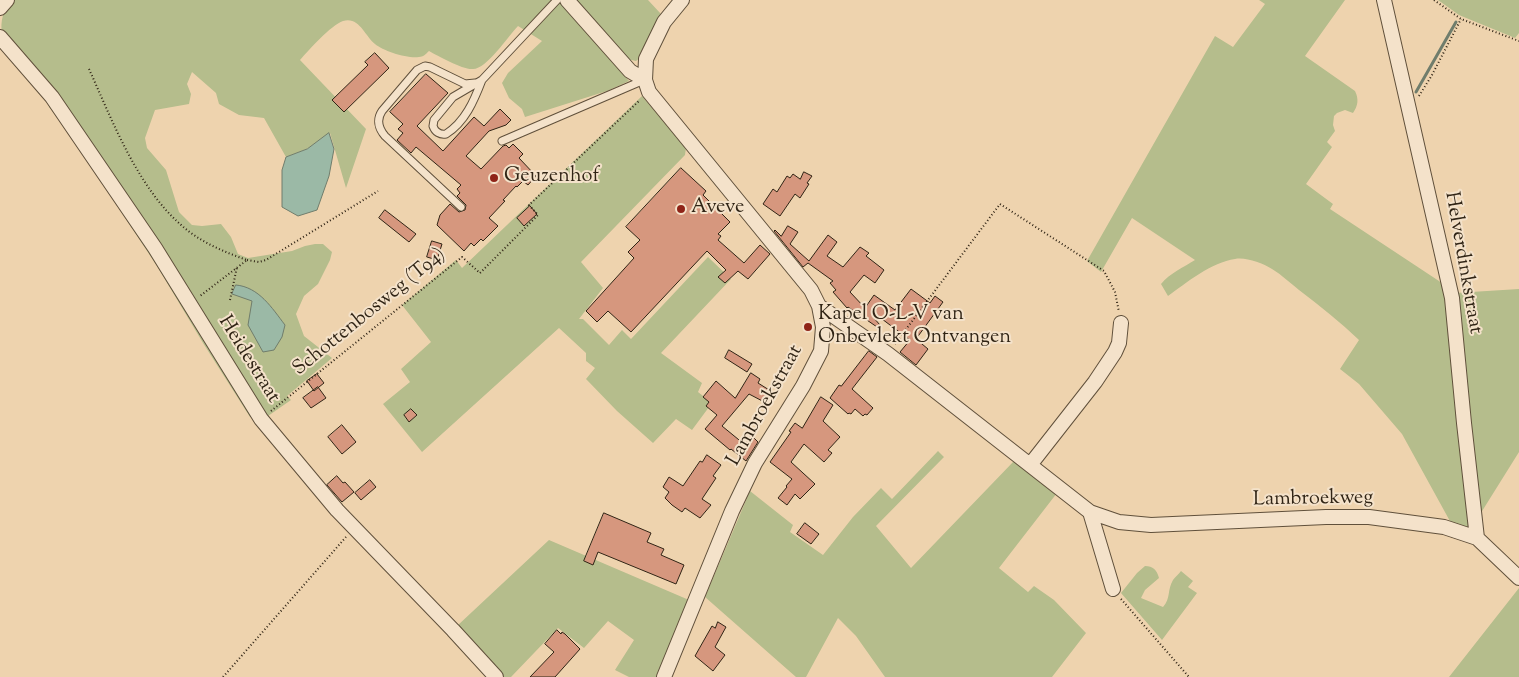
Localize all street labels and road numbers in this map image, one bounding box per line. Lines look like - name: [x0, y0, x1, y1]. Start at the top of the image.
- street label: Helverdinkstraat: [1438, 190, 1486, 336]
- street label: Schottenbosweg (T94): [289, 244, 451, 382]
- street label: Heidestraat: [212, 312, 284, 408]
- street label: Lambroekstraat: [723, 341, 809, 471]
- street label: Lambroekweg: [1253, 487, 1373, 513]

